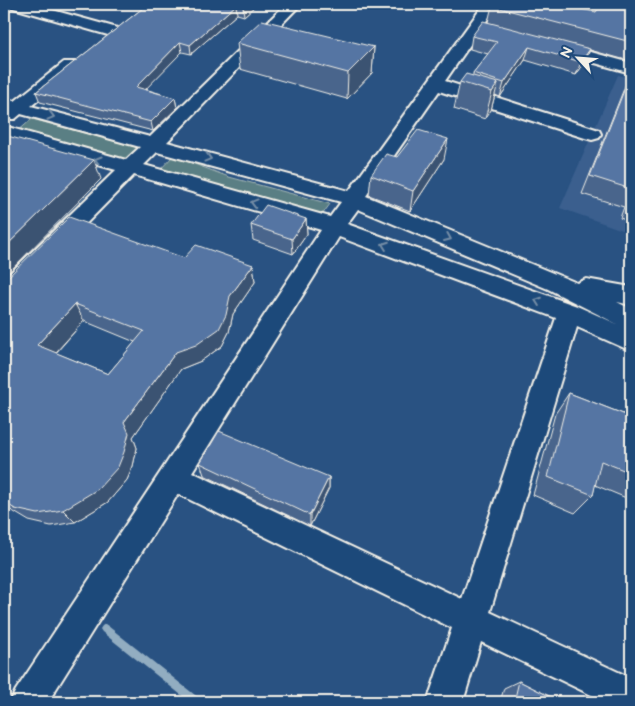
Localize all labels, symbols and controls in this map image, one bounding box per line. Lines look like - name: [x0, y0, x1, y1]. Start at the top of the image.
- north arrow: [552, 32, 602, 82]
- text: N: [557, 44, 577, 61]
- one-way arrow: [46, 110, 55, 121]
- one-way arrow: [203, 152, 212, 163]
- one-way arrow: [94, 155, 102, 165]
- one-way arrow: [250, 198, 259, 209]
- one-way arrow: [443, 231, 452, 242]
- one-way arrow: [382, 241, 390, 251]
- one-way arrow: [534, 297, 543, 307]

